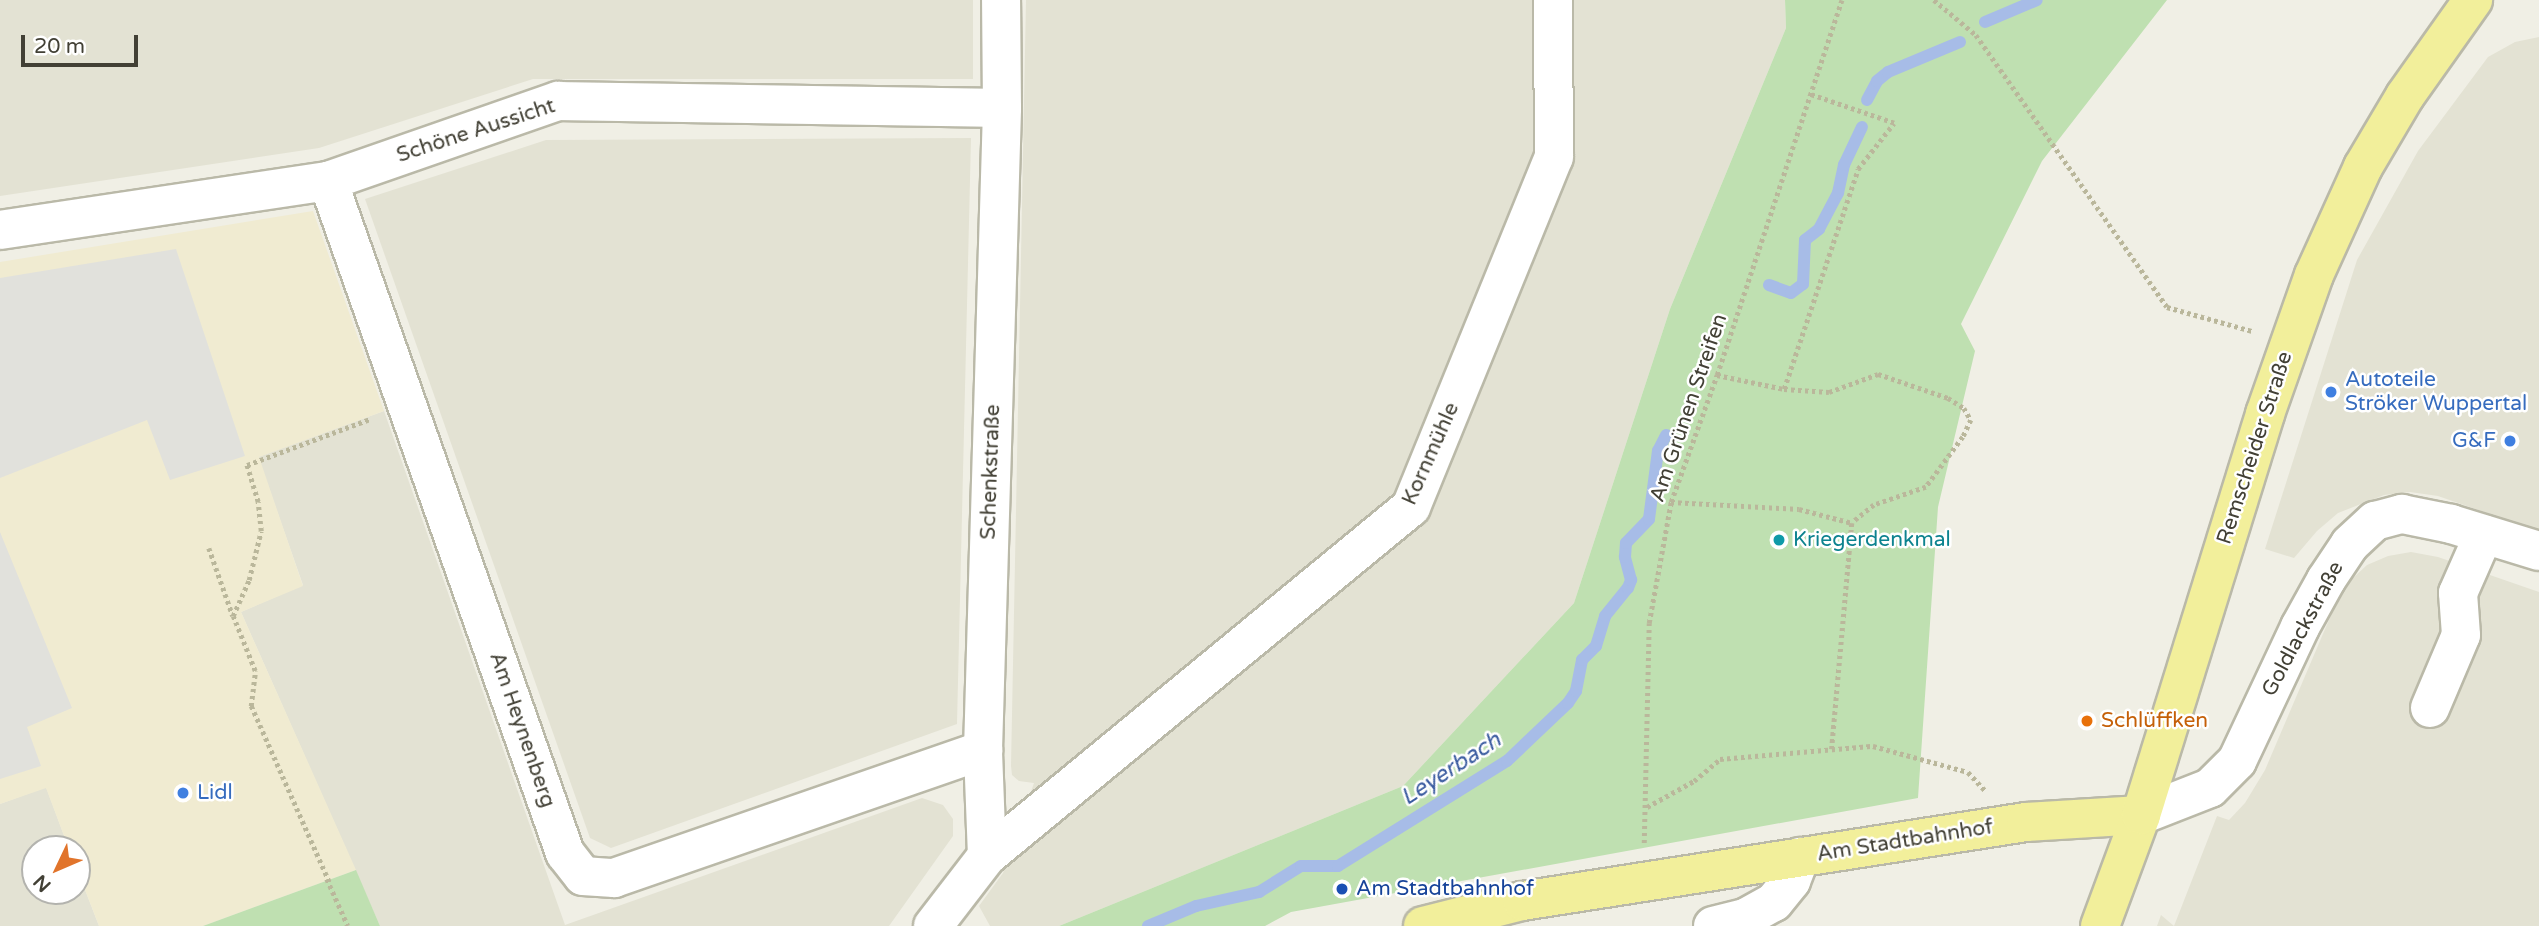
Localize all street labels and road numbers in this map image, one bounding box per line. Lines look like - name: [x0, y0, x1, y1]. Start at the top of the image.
- street label: Schöne Aussicht: [394, 94, 558, 168]
- street label: Am Grünen Streifen: [1645, 311, 1733, 505]
- street label: Remscheider Straße: [2212, 349, 2298, 547]
- street label: Kornmühle: [1397, 399, 1465, 509]
- street label: Schenkstraße: [976, 404, 1006, 540]
- street label: Goldlackstraße: [2257, 557, 2349, 701]
- street label: Am Heynenberg: [484, 649, 560, 811]
- street label: Am Stadtbahnhof: [1815, 815, 1995, 867]

